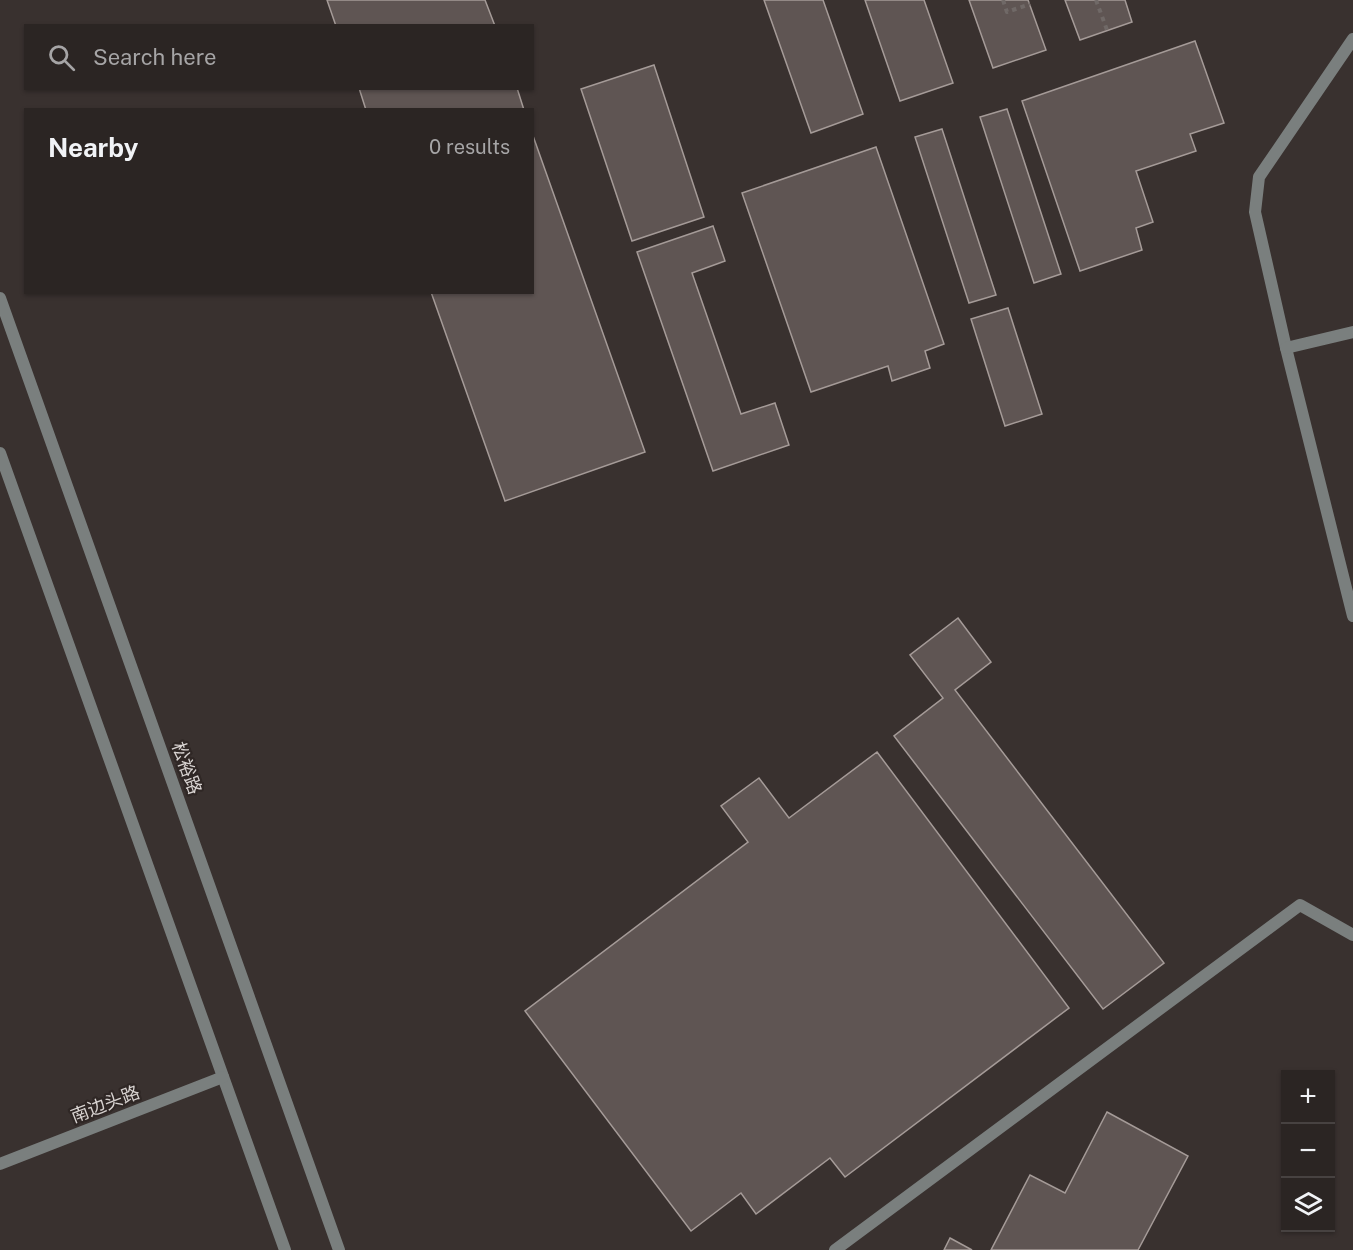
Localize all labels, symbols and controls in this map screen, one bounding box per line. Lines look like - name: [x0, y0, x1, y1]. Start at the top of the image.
- search box: [24, 24, 534, 90]
- icon: search: [45, 41, 78, 74]
- text: Search here: [93, 44, 217, 70]
- text: Nearby: [48, 132, 138, 163]
- text: 0 results: [429, 135, 510, 159]
- street label: 松裕路: [168, 739, 206, 797]
- map controls: [1281, 1070, 1335, 1232]
- button: +: [1281, 1070, 1335, 1124]
- street label: 南边头路: [68, 1081, 142, 1127]
- button: −: [1281, 1124, 1335, 1178]
- button: layers: [1281, 1178, 1335, 1232]

